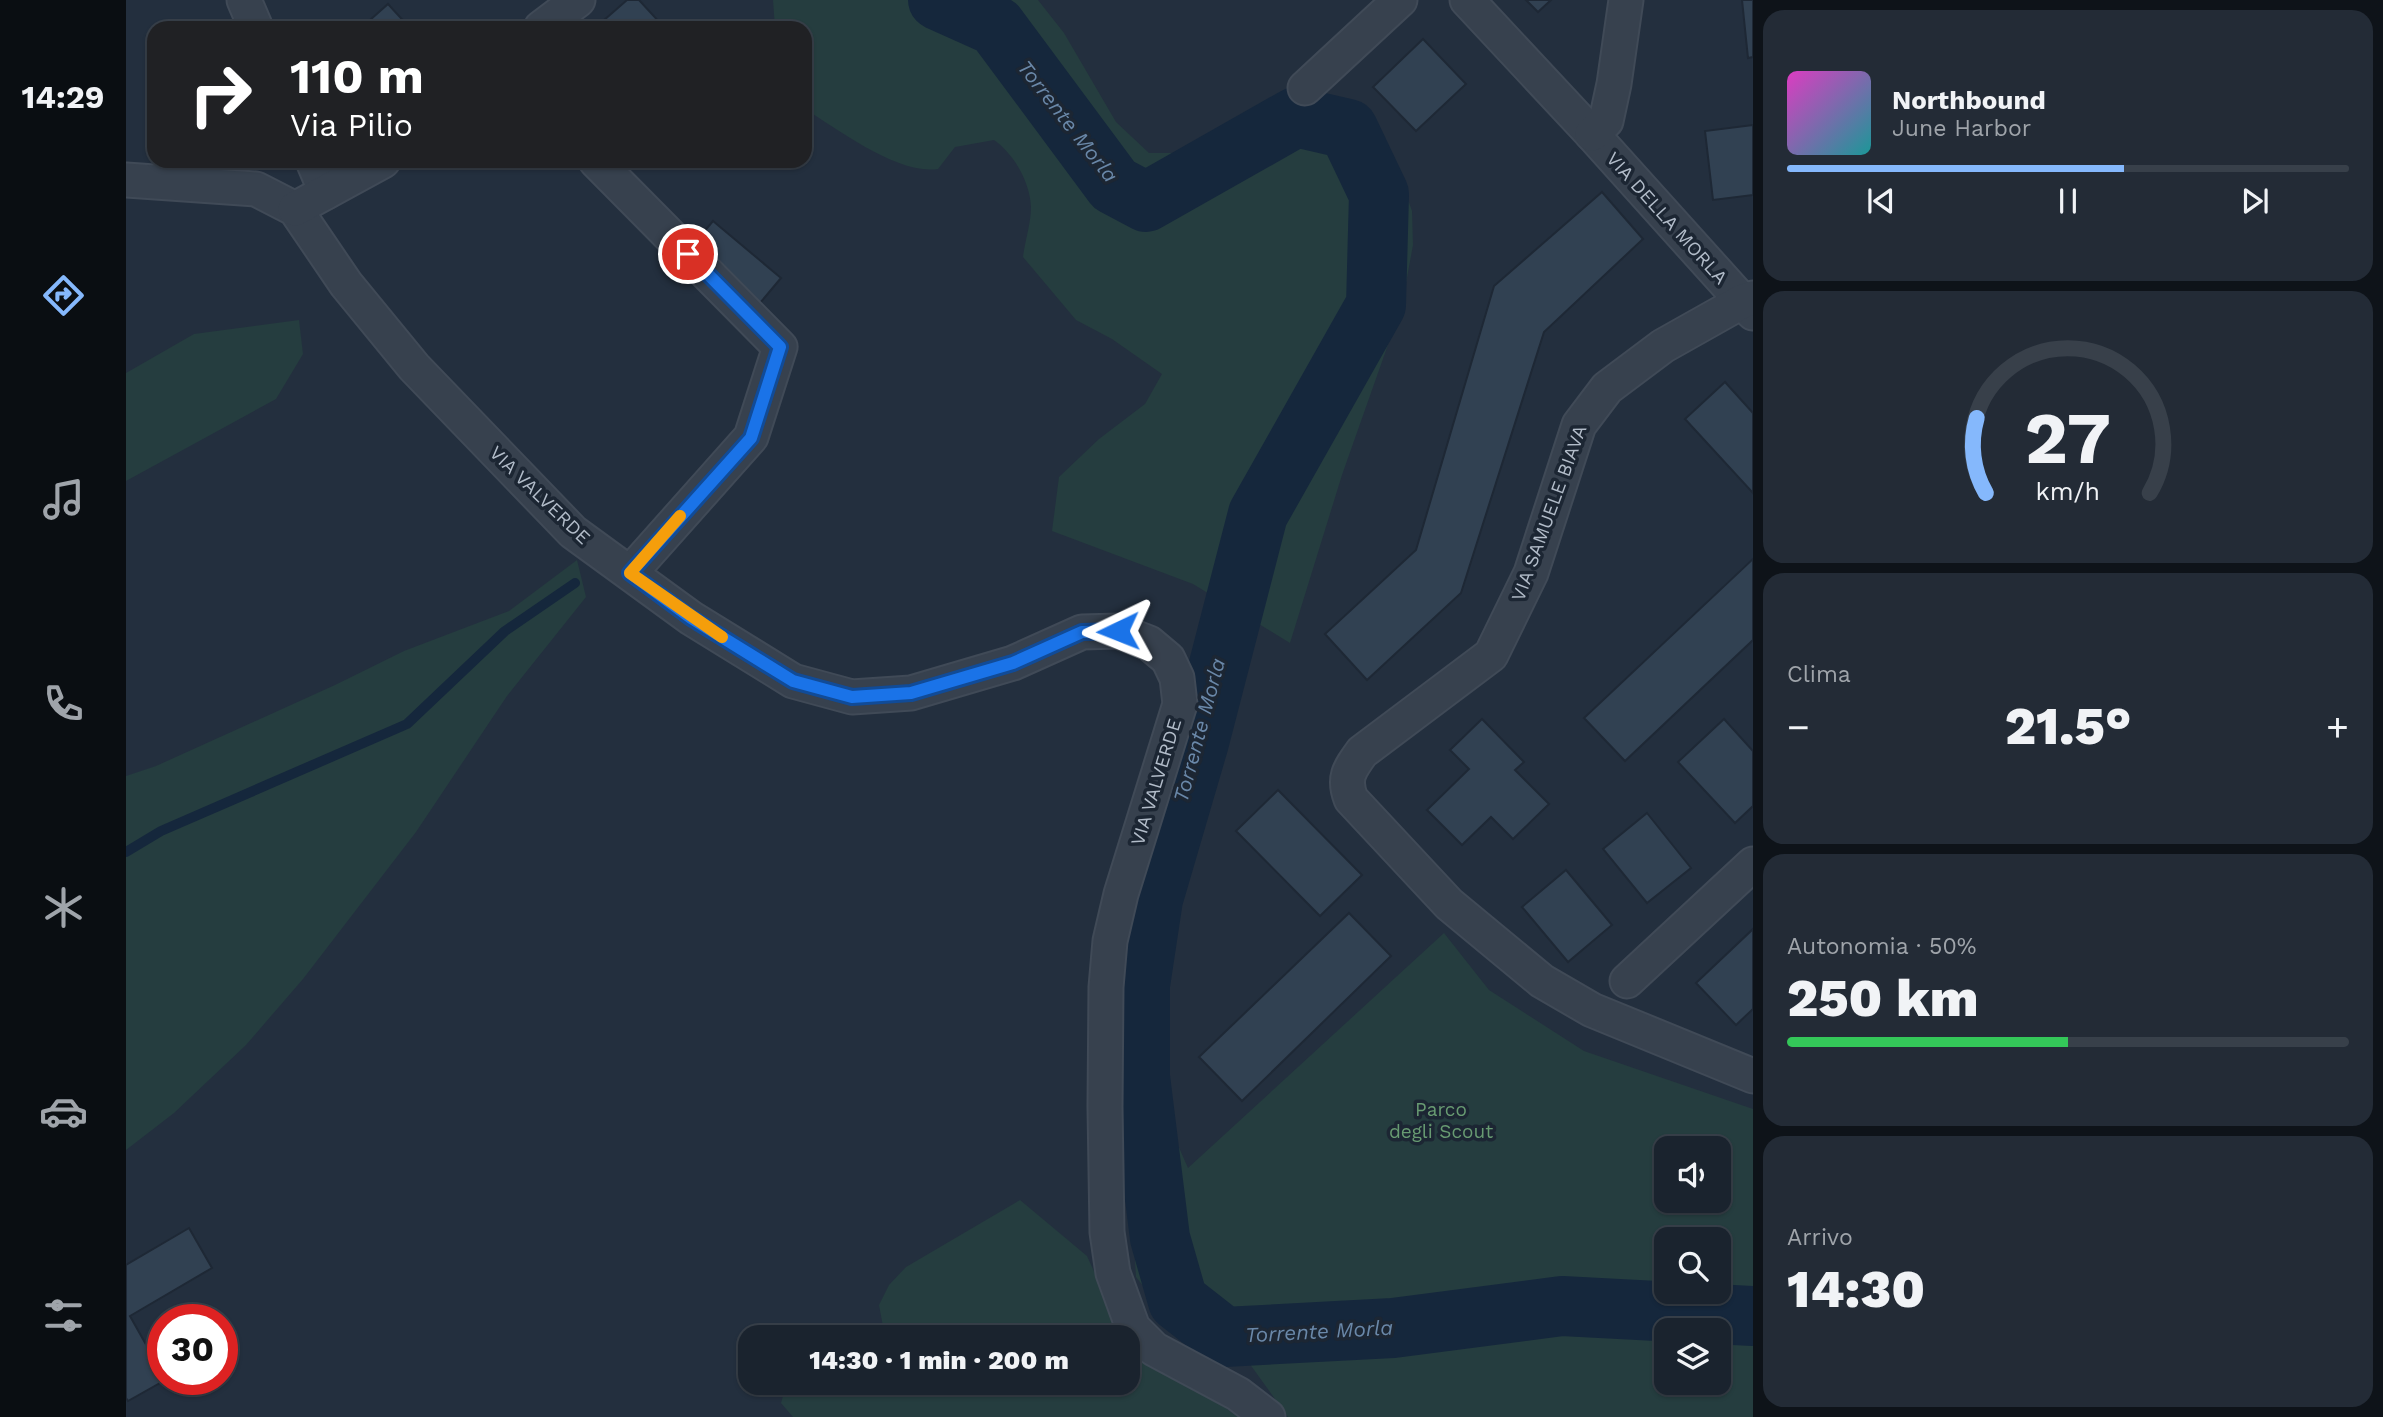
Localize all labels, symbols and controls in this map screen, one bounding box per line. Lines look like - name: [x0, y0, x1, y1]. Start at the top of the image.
- text: 110 m: [290, 47, 424, 105]
- icon: right: [175, 49, 266, 140]
- water label: Torrente Morla: [1013, 55, 1123, 187]
- text: 14:29: [22, 78, 104, 116]
- text: Northbound: [1892, 85, 2046, 115]
- text: Via Pilio: [290, 106, 413, 144]
- text: June Harbor: [1892, 115, 2031, 142]
- street label: VIA DELLA MORLA: [1602, 147, 1733, 289]
- icon: previous: [1862, 182, 1900, 220]
- icon: pause: [2049, 182, 2087, 220]
- icon: next: [2236, 182, 2274, 220]
- pin: [658, 224, 718, 284]
- icon: arrive: [669, 235, 707, 273]
- icon: directions: [39, 271, 88, 320]
- text: 27: [2025, 396, 2111, 482]
- street label: VIA SAMUELE BIAVA: [1506, 421, 1592, 604]
- street label: VIA VALVERDE: [485, 441, 595, 549]
- icon: music: [39, 475, 88, 524]
- text: km/h: [2036, 477, 2100, 506]
- position arrow: [1081, 594, 1155, 668]
- water label: Torrente Morla: [1168, 655, 1230, 805]
- text: Clima: [1787, 661, 1851, 688]
- icon: phone: [39, 679, 88, 728]
- text: 21.5°: [2005, 696, 2131, 757]
- text: −: [1787, 705, 1810, 749]
- text: +: [2326, 705, 2349, 749]
- street label: VIA VALVERDE: [1126, 716, 1186, 848]
- icon: climate: [39, 883, 88, 932]
- text: Autonomia · 50%: [1787, 933, 1976, 960]
- text: 250 km: [1787, 968, 1978, 1029]
- icon: car: [39, 1087, 88, 1136]
- park label: Parco degli Scout: [1389, 1098, 1493, 1143]
- map controls: [1654, 1136, 1731, 1395]
- button: sound: [1654, 1136, 1731, 1213]
- text: Arrivo: [1787, 1224, 1853, 1251]
- button: search: [1654, 1227, 1731, 1304]
- text: 14:30: [1787, 1259, 1925, 1320]
- icon: filters: [39, 1291, 88, 1340]
- speed limit sign: 30: [147, 1304, 238, 1395]
- water label: Torrente Morla: [1244, 1315, 1394, 1347]
- button: layers: [1654, 1318, 1731, 1395]
- text: 14:30 · 1 min · 200 m: [809, 1345, 1069, 1375]

